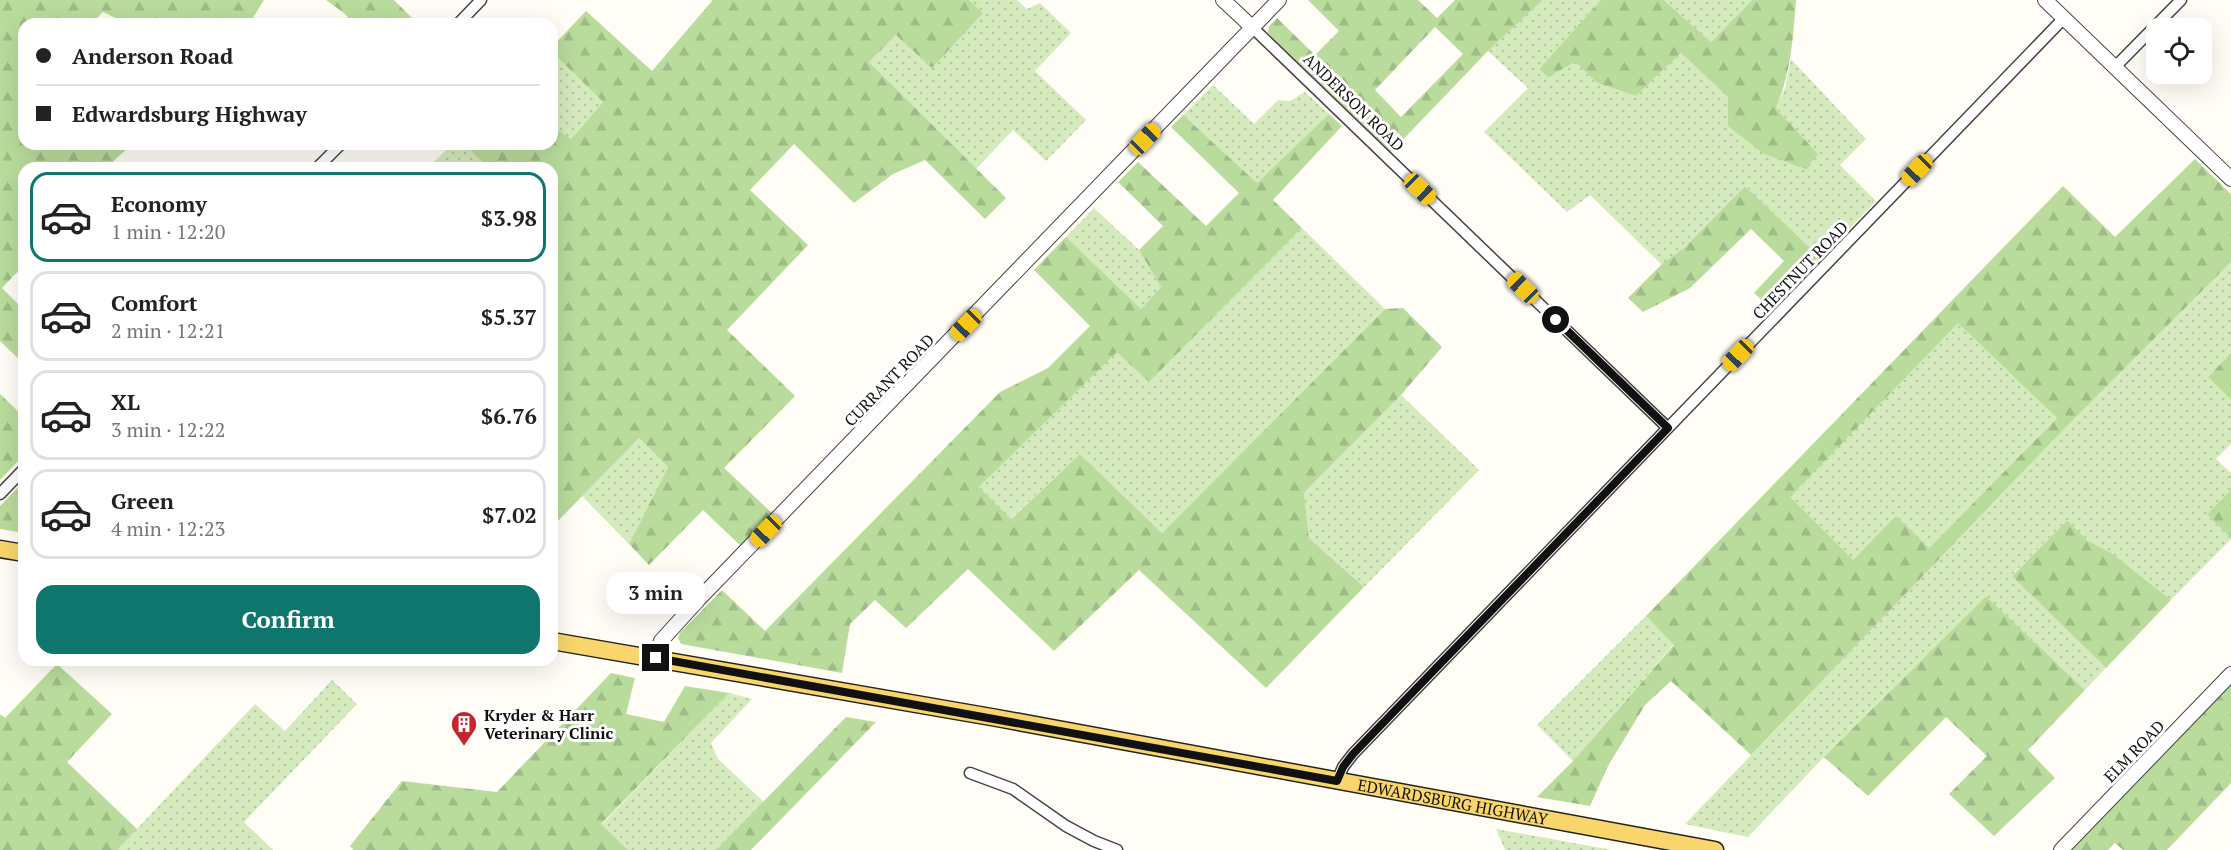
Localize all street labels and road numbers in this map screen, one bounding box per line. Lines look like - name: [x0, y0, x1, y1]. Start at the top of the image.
- street label: ANDERSON ROAD: [1299, 48, 1409, 156]
- street label: CHESTNUT ROAD: [1747, 216, 1853, 324]
- street label: CURRANT ROAD: [839, 329, 939, 431]
- street label: ELM ROAD: [2099, 715, 2169, 787]
- street label: EDWARDSBURG HIGHWAY: [1356, 774, 1550, 830]

